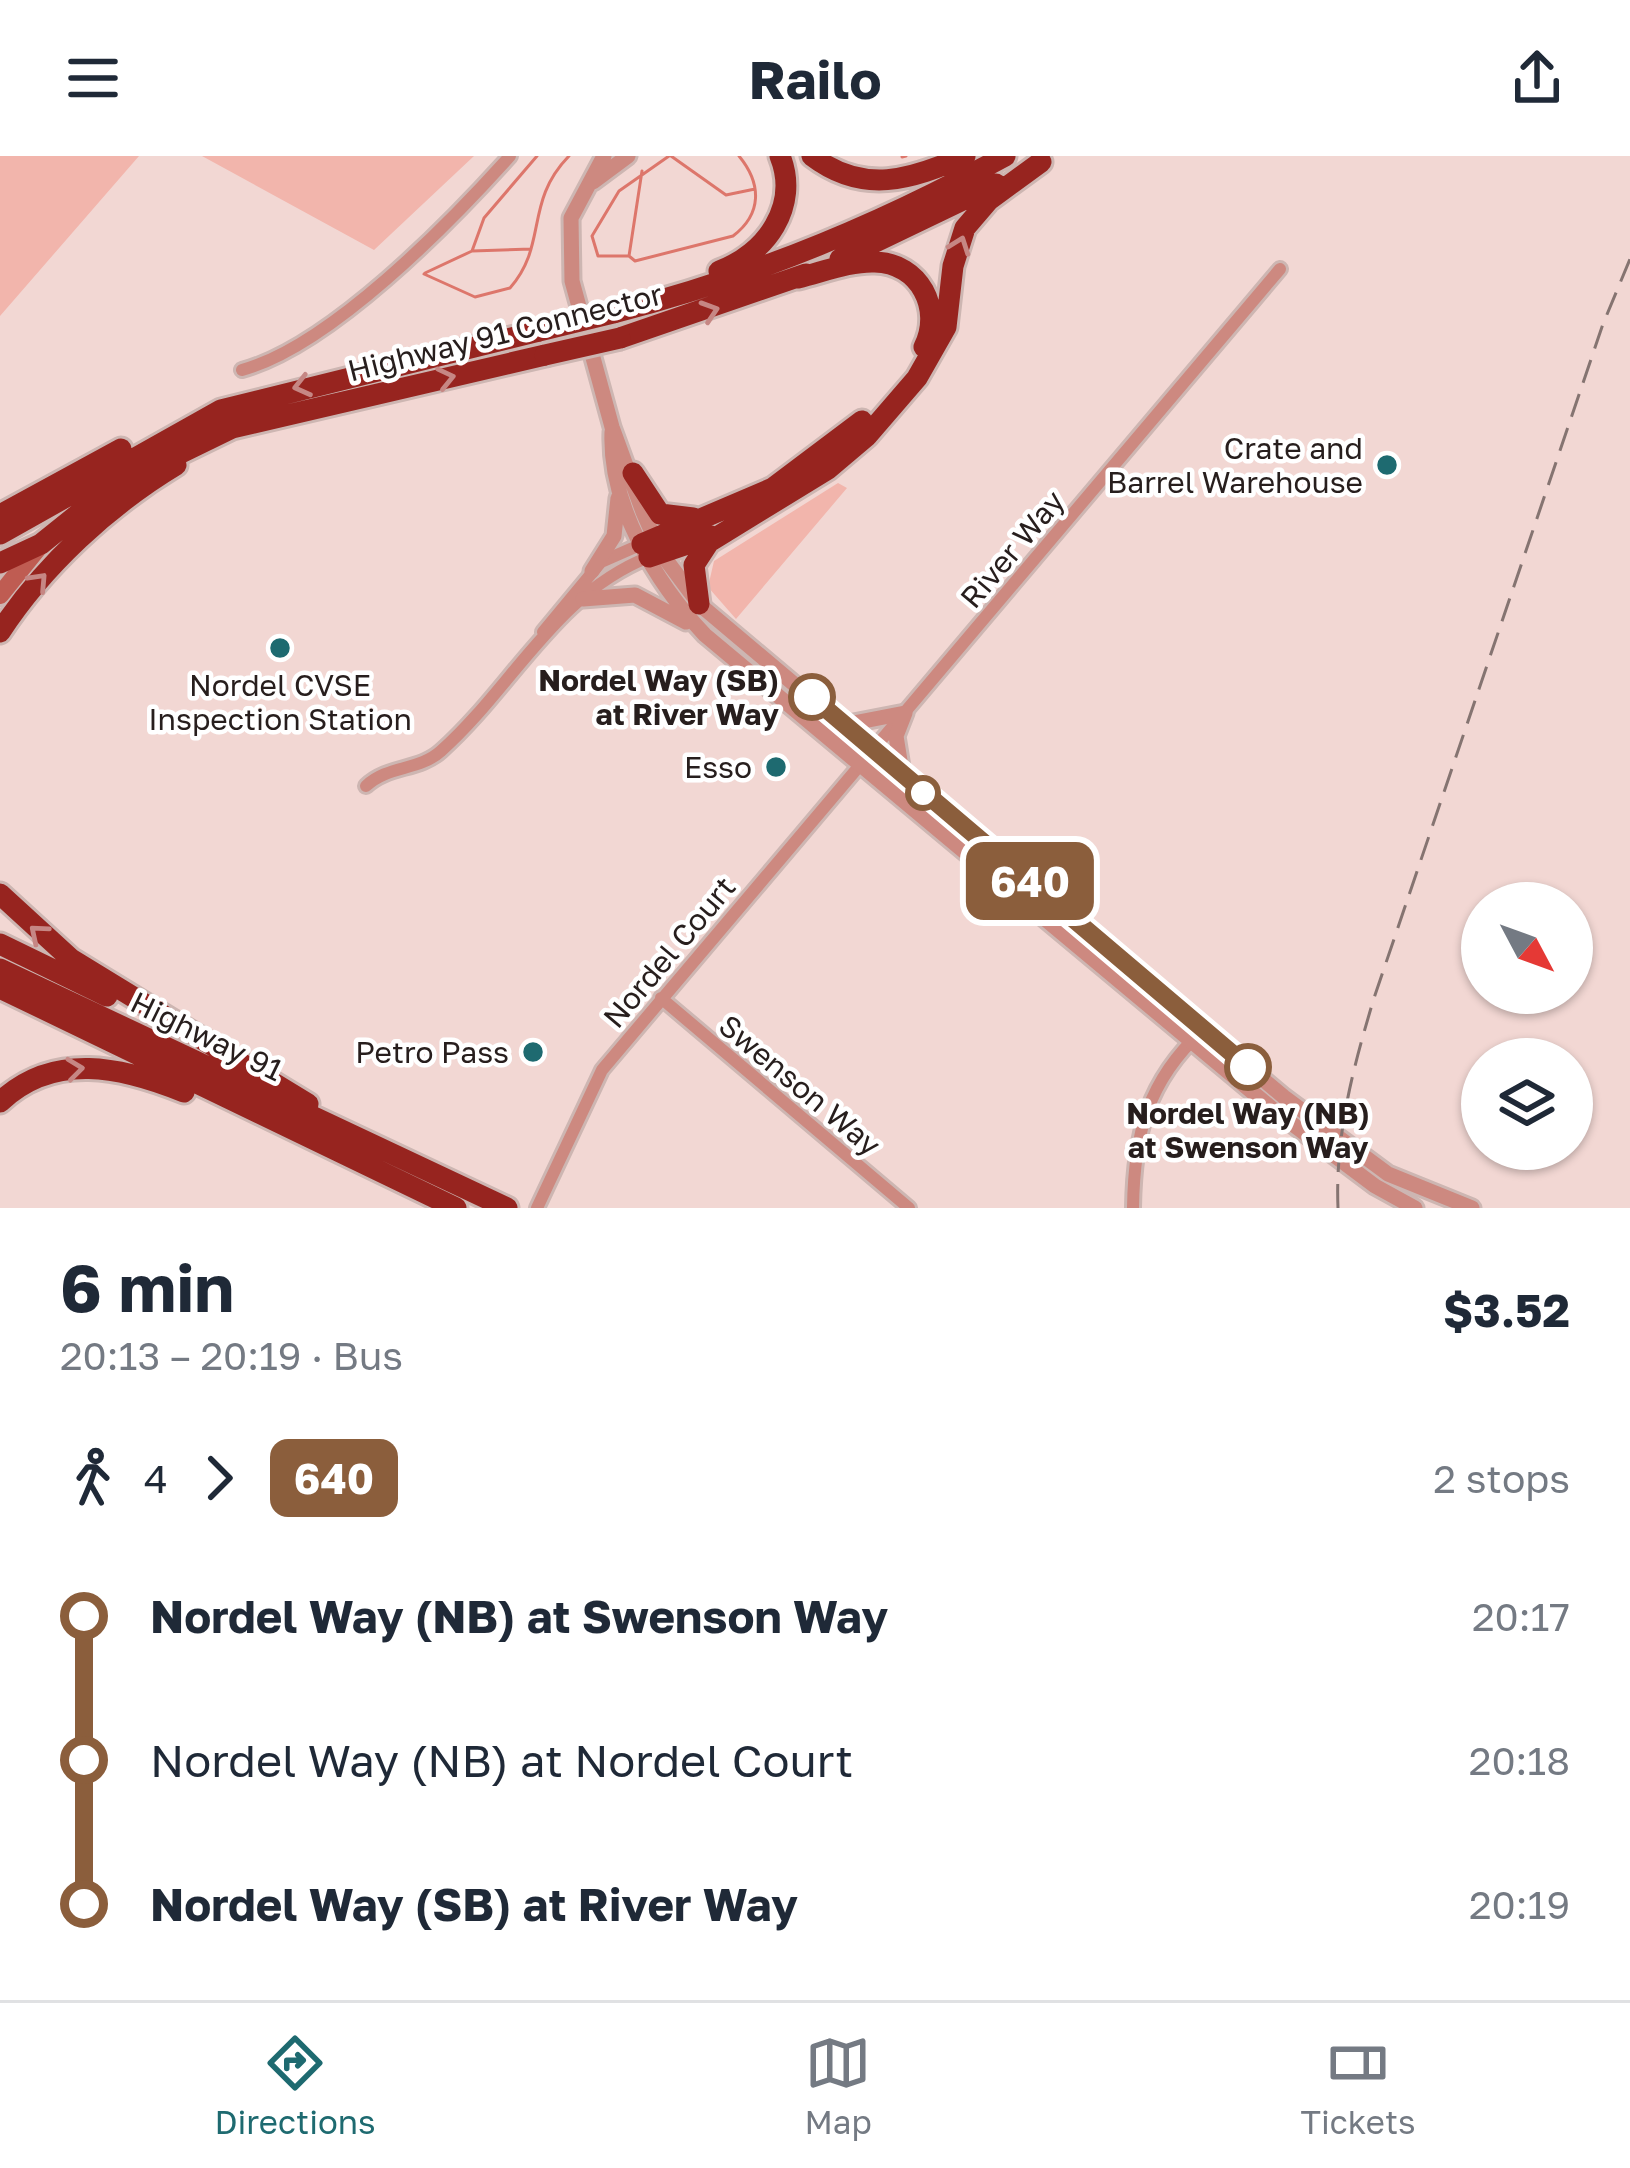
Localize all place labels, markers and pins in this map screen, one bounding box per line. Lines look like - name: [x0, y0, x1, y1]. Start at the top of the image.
- place label: Crate and Barrel Warehouse: [1107, 430, 1363, 500]
- marker: Crate and Barrel Warehouse: [1374, 452, 1400, 478]
- marker: Nordel CVSE Inspection Station: [267, 635, 293, 661]
- place label: Nordel Way (SB) at River Way: [538, 662, 779, 732]
- place label: Nordel CVSE Inspection Station: [148, 667, 412, 737]
- marker: Nordel Way (SB) at River Way: [790, 675, 834, 719]
- place label: Esso: [684, 749, 752, 785]
- marker: Esso: [763, 754, 789, 780]
- unlabelled marker: [907, 777, 939, 809]
- place label: Petro Pass: [355, 1034, 509, 1070]
- marker: Petro Pass: [520, 1039, 546, 1065]
- marker: Nordel Way (NB) at Swenson Way: [1226, 1045, 1270, 1089]
- place label: Nordel Way (NB) at Swenson Way: [1126, 1095, 1370, 1165]

